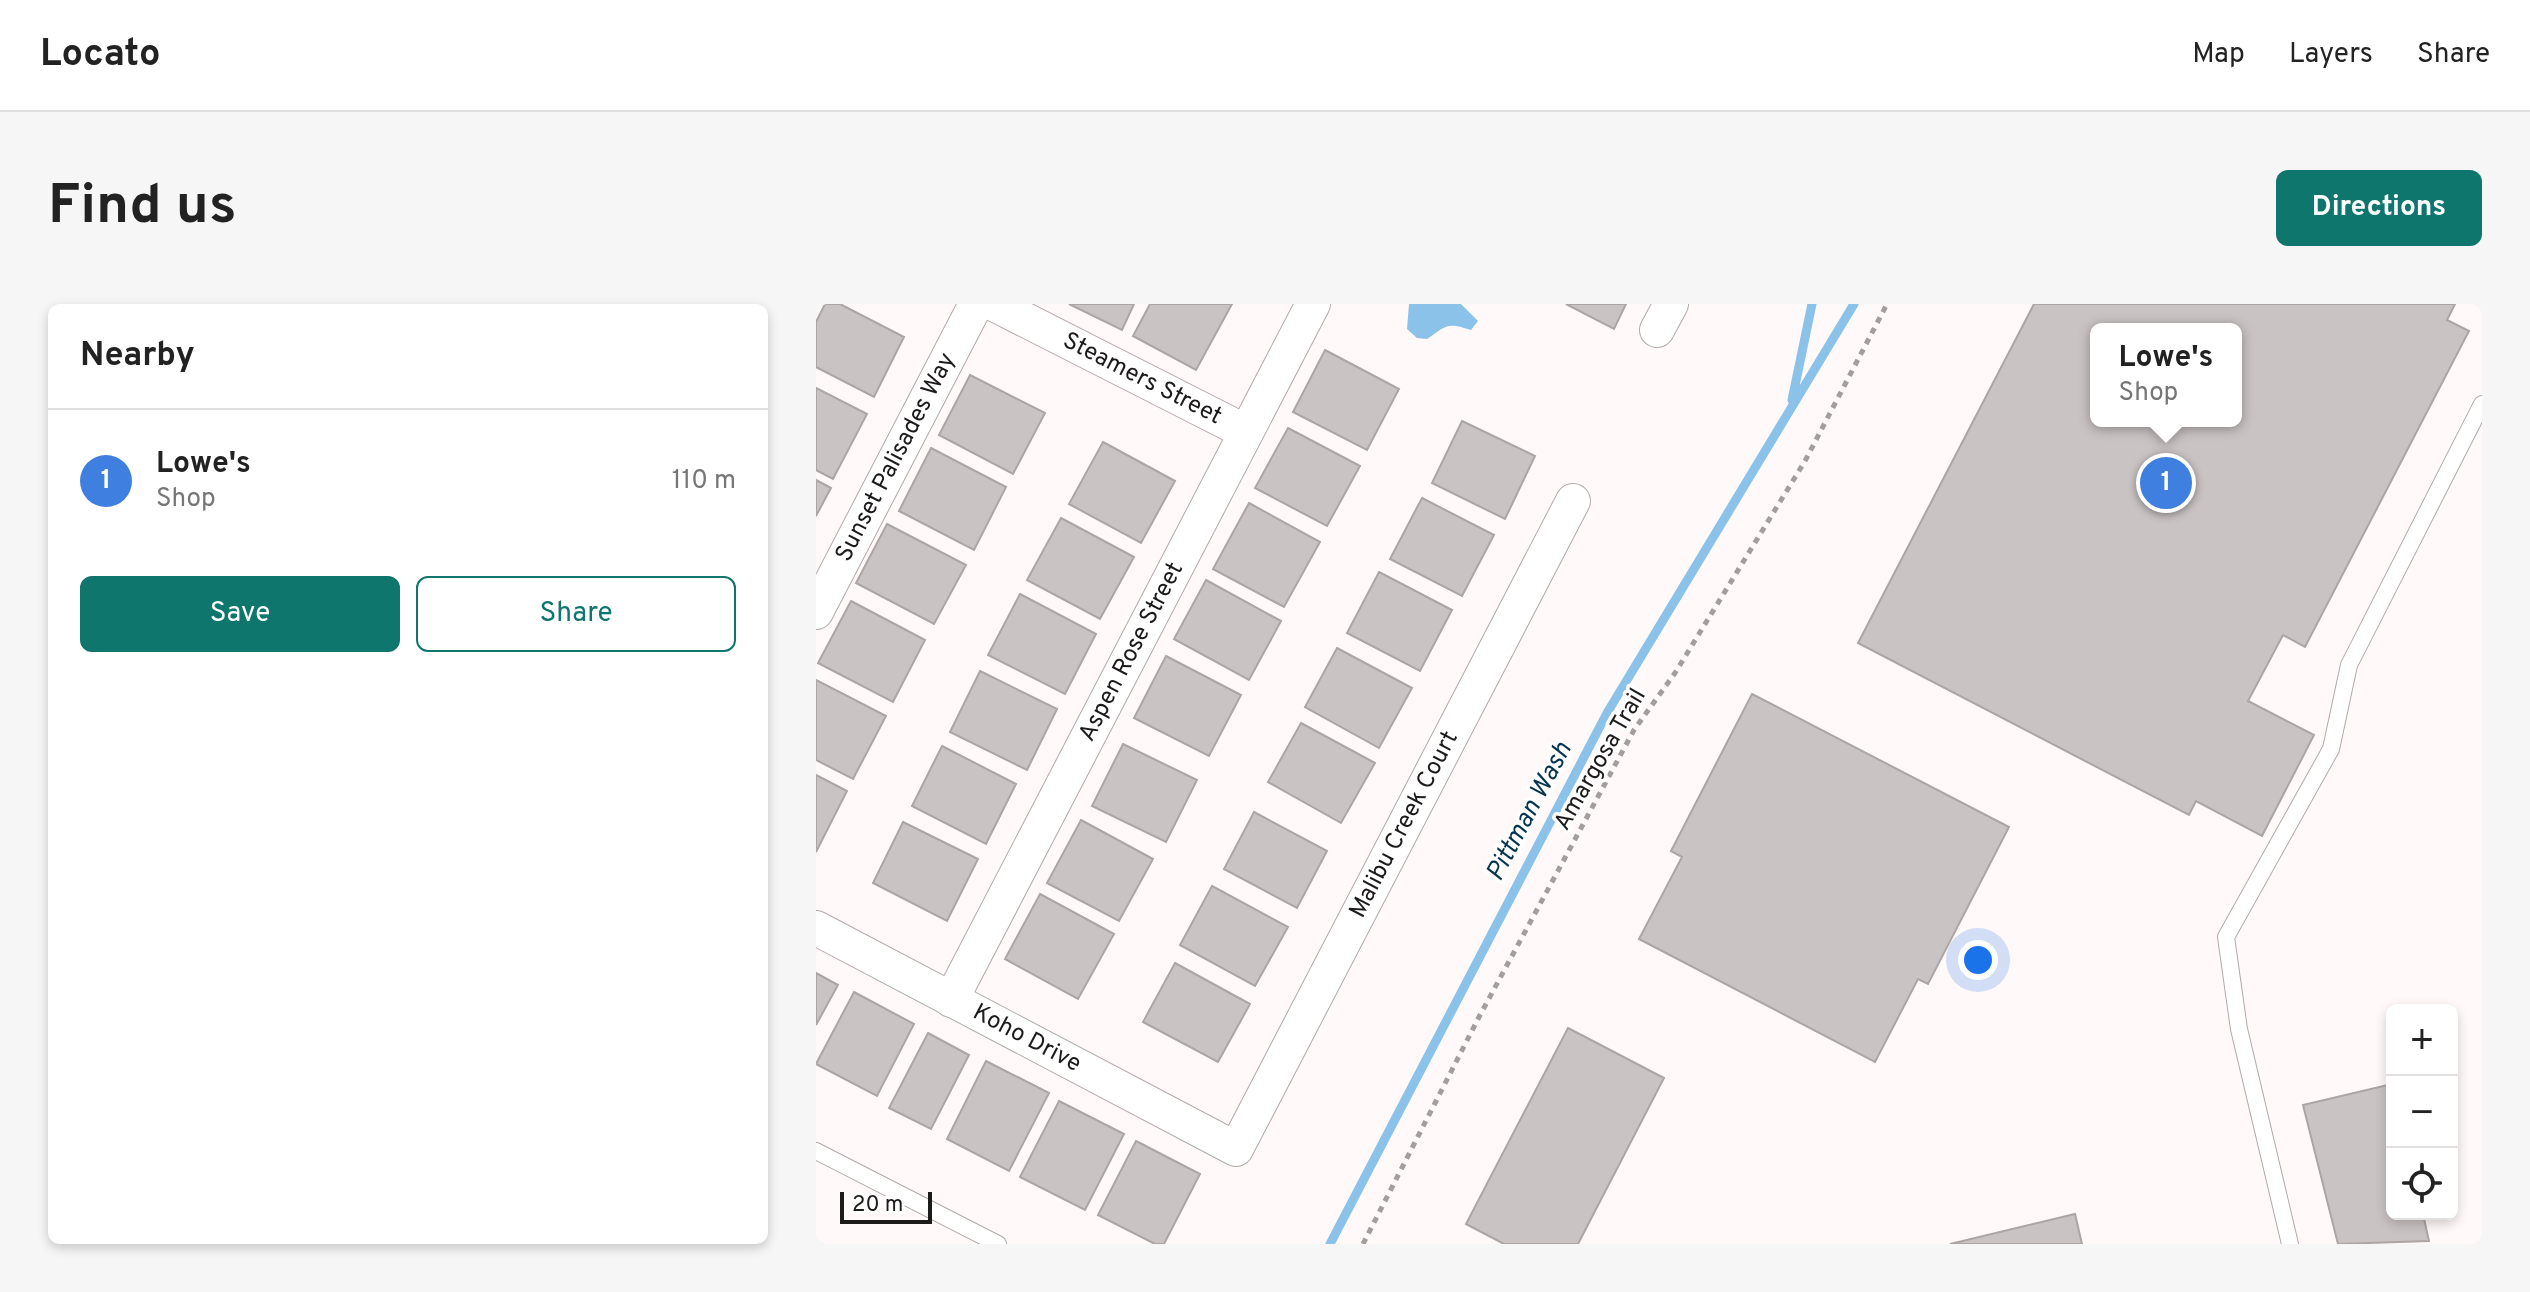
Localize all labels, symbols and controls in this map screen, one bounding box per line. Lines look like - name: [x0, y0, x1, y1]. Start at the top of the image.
- text: Locato: [40, 31, 160, 80]
- text: Map: [2192, 37, 2245, 73]
- text: Layers: [2289, 37, 2373, 73]
- text: Share: [2417, 37, 2490, 73]
- button: Directions: [2276, 170, 2482, 246]
- text: Find us: [48, 173, 237, 243]
- popup: [2090, 323, 2242, 427]
- street label: Steamers Street: [1057, 326, 1227, 432]
- text: Nearby: [80, 335, 195, 378]
- text: Lowe's: [2119, 340, 2213, 377]
- street label: Sunset Palisades Way: [830, 348, 963, 567]
- text: Shop: [2119, 377, 2178, 410]
- text: Lowe's: [156, 446, 251, 483]
- pin: 1: [2140, 453, 2192, 513]
- text: 1: [101, 465, 111, 498]
- text: 110 m: [672, 465, 736, 498]
- text: Shop: [156, 483, 216, 516]
- street label: Aspen Rose Street: [1073, 557, 1191, 747]
- button: Save: [80, 576, 400, 652]
- button: Share: [416, 576, 736, 652]
- street label: Amargosa Trail: [1548, 684, 1654, 836]
- street label: Malibu Creek Court: [1344, 726, 1466, 923]
- water label: Pittman Wash: [1480, 737, 1580, 887]
- your location: [1958, 940, 1998, 980]
- street label: Koho Drive: [967, 998, 1086, 1080]
- map controls: [2386, 1004, 2458, 1220]
- button: +: [2386, 1004, 2458, 1076]
- button: −: [2386, 1076, 2458, 1148]
- button: locate: [2386, 1148, 2458, 1220]
- scale bar: [840, 1188, 932, 1224]
- text: 20 m: [852, 1192, 903, 1219]

